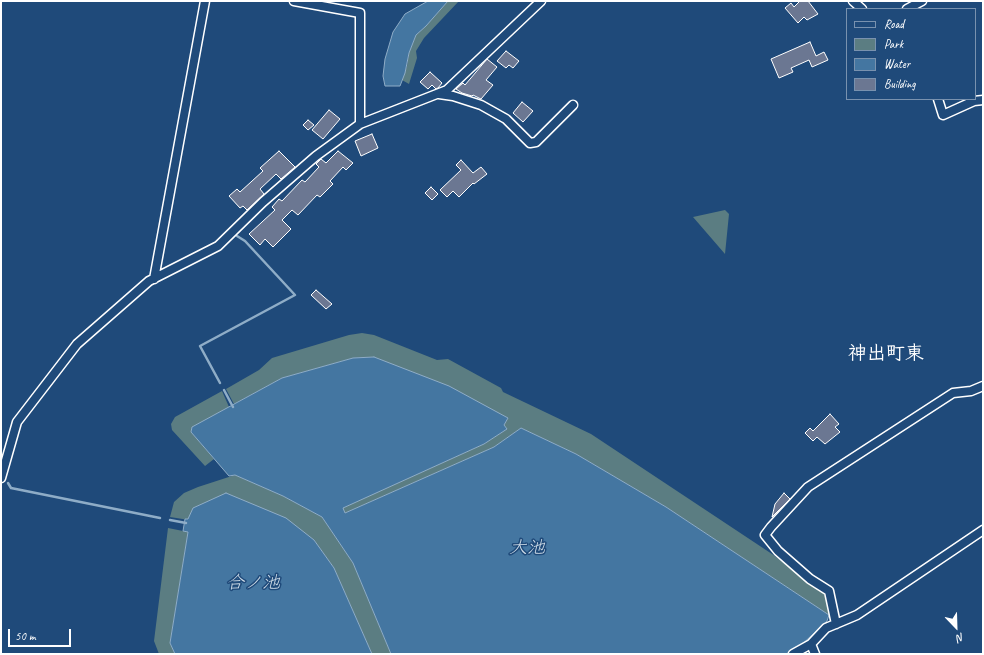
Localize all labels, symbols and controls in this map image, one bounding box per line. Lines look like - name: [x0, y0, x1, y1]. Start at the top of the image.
- legend: [846, 8, 976, 100]
- text: Road: [884, 16, 904, 32]
- text: Park: [884, 36, 903, 52]
- text: Water: [884, 56, 910, 72]
- text: Building: [884, 76, 916, 92]
- district label: 神出町東: [848, 343, 924, 365]
- water label: 大池: [509, 537, 545, 559]
- water label: 合ノ池: [226, 572, 280, 594]
- north arrow: [936, 607, 976, 647]
- scale bar: [10, 621, 73, 647]
- text: 50 m: [15, 628, 35, 644]
- text: N: [955, 630, 967, 646]

